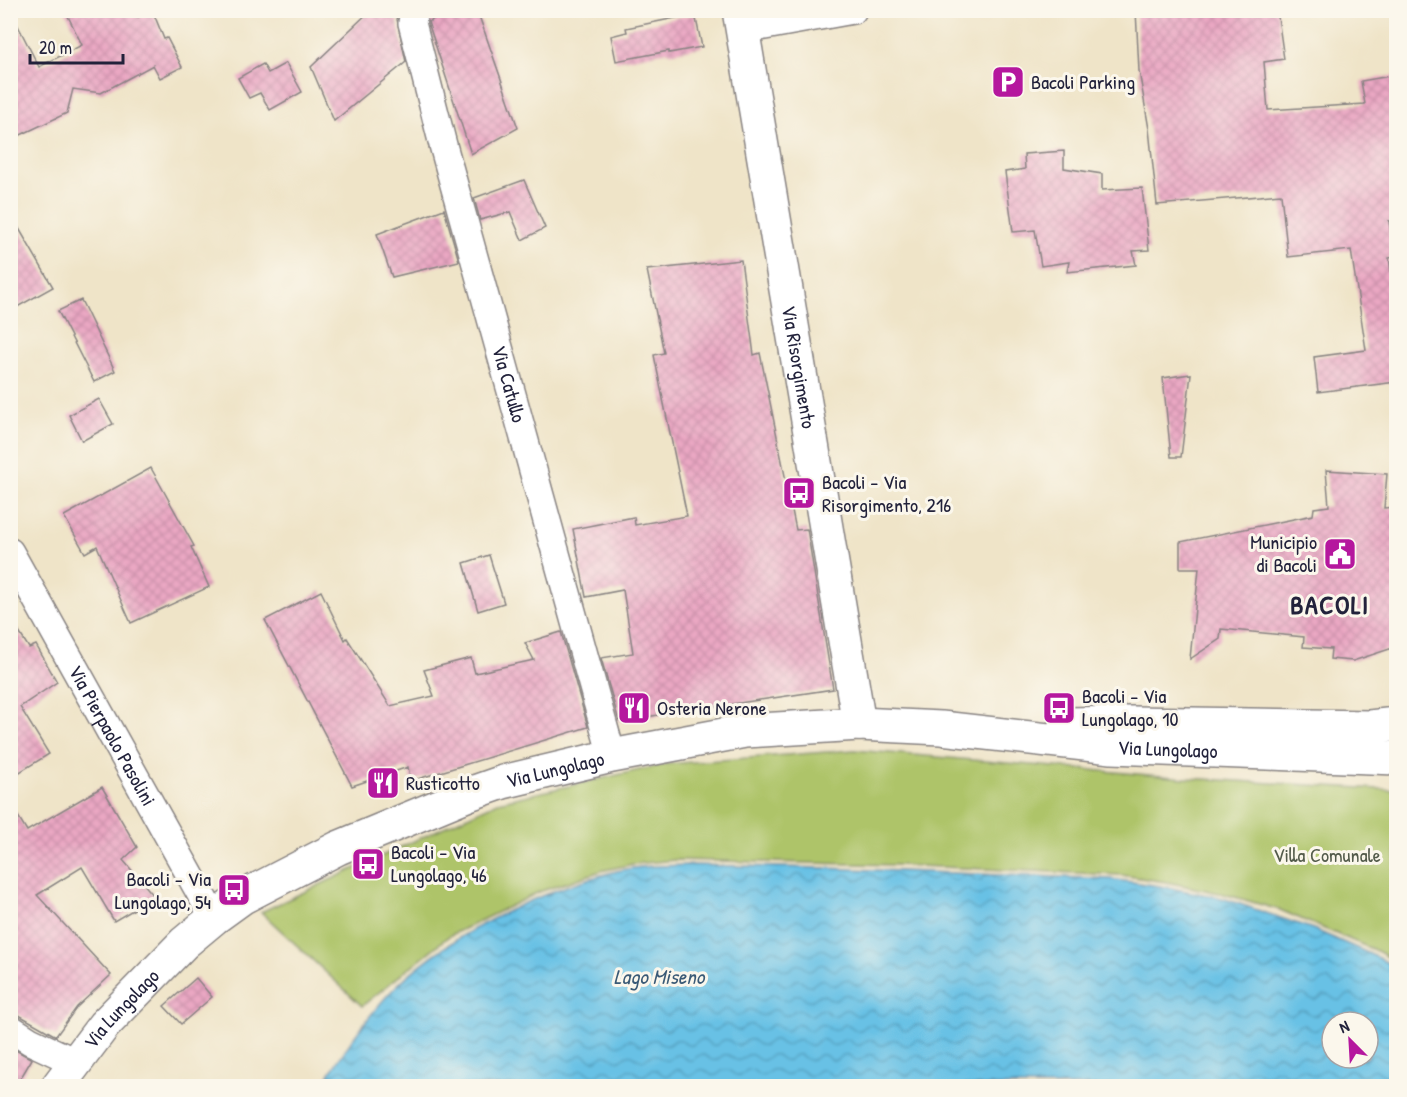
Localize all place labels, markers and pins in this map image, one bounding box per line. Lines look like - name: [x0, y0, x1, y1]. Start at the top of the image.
- parking icon: Bacoli Parking: [990, 64, 1026, 100]
- place label: Bacoli Parking: [1031, 68, 1135, 95]
- place label: Bacoli - Via Risorgimento, 216: [822, 468, 951, 518]
- bus stop icon: Bacoli - Via Risorgimento, 216: [781, 475, 817, 511]
- place label: Municipio di Bacoli: [1250, 528, 1317, 578]
- public building icon: Municipio di Bacoli: [1322, 536, 1358, 572]
- place label: Bacoli - Via Lungolago, 10: [1082, 682, 1178, 732]
- restaurant icon: Osteria Nerone: [616, 690, 652, 726]
- bus stop icon: Bacoli - Via Lungolago, 10: [1041, 690, 1077, 726]
- place label: Osteria Nerone: [657, 694, 767, 721]
- restaurant icon: Rusticotto: [365, 765, 401, 801]
- place label: Rusticotto: [406, 769, 480, 796]
- place label: Bacoli - Via Lungolago, 46: [391, 838, 487, 888]
- bus stop icon: Bacoli - Via Lungolago, 46: [350, 846, 386, 882]
- place label: Bacoli - Via Lungolago, 54: [115, 865, 211, 915]
- bus stop icon: Bacoli - Via Lungolago, 54: [216, 872, 252, 908]

